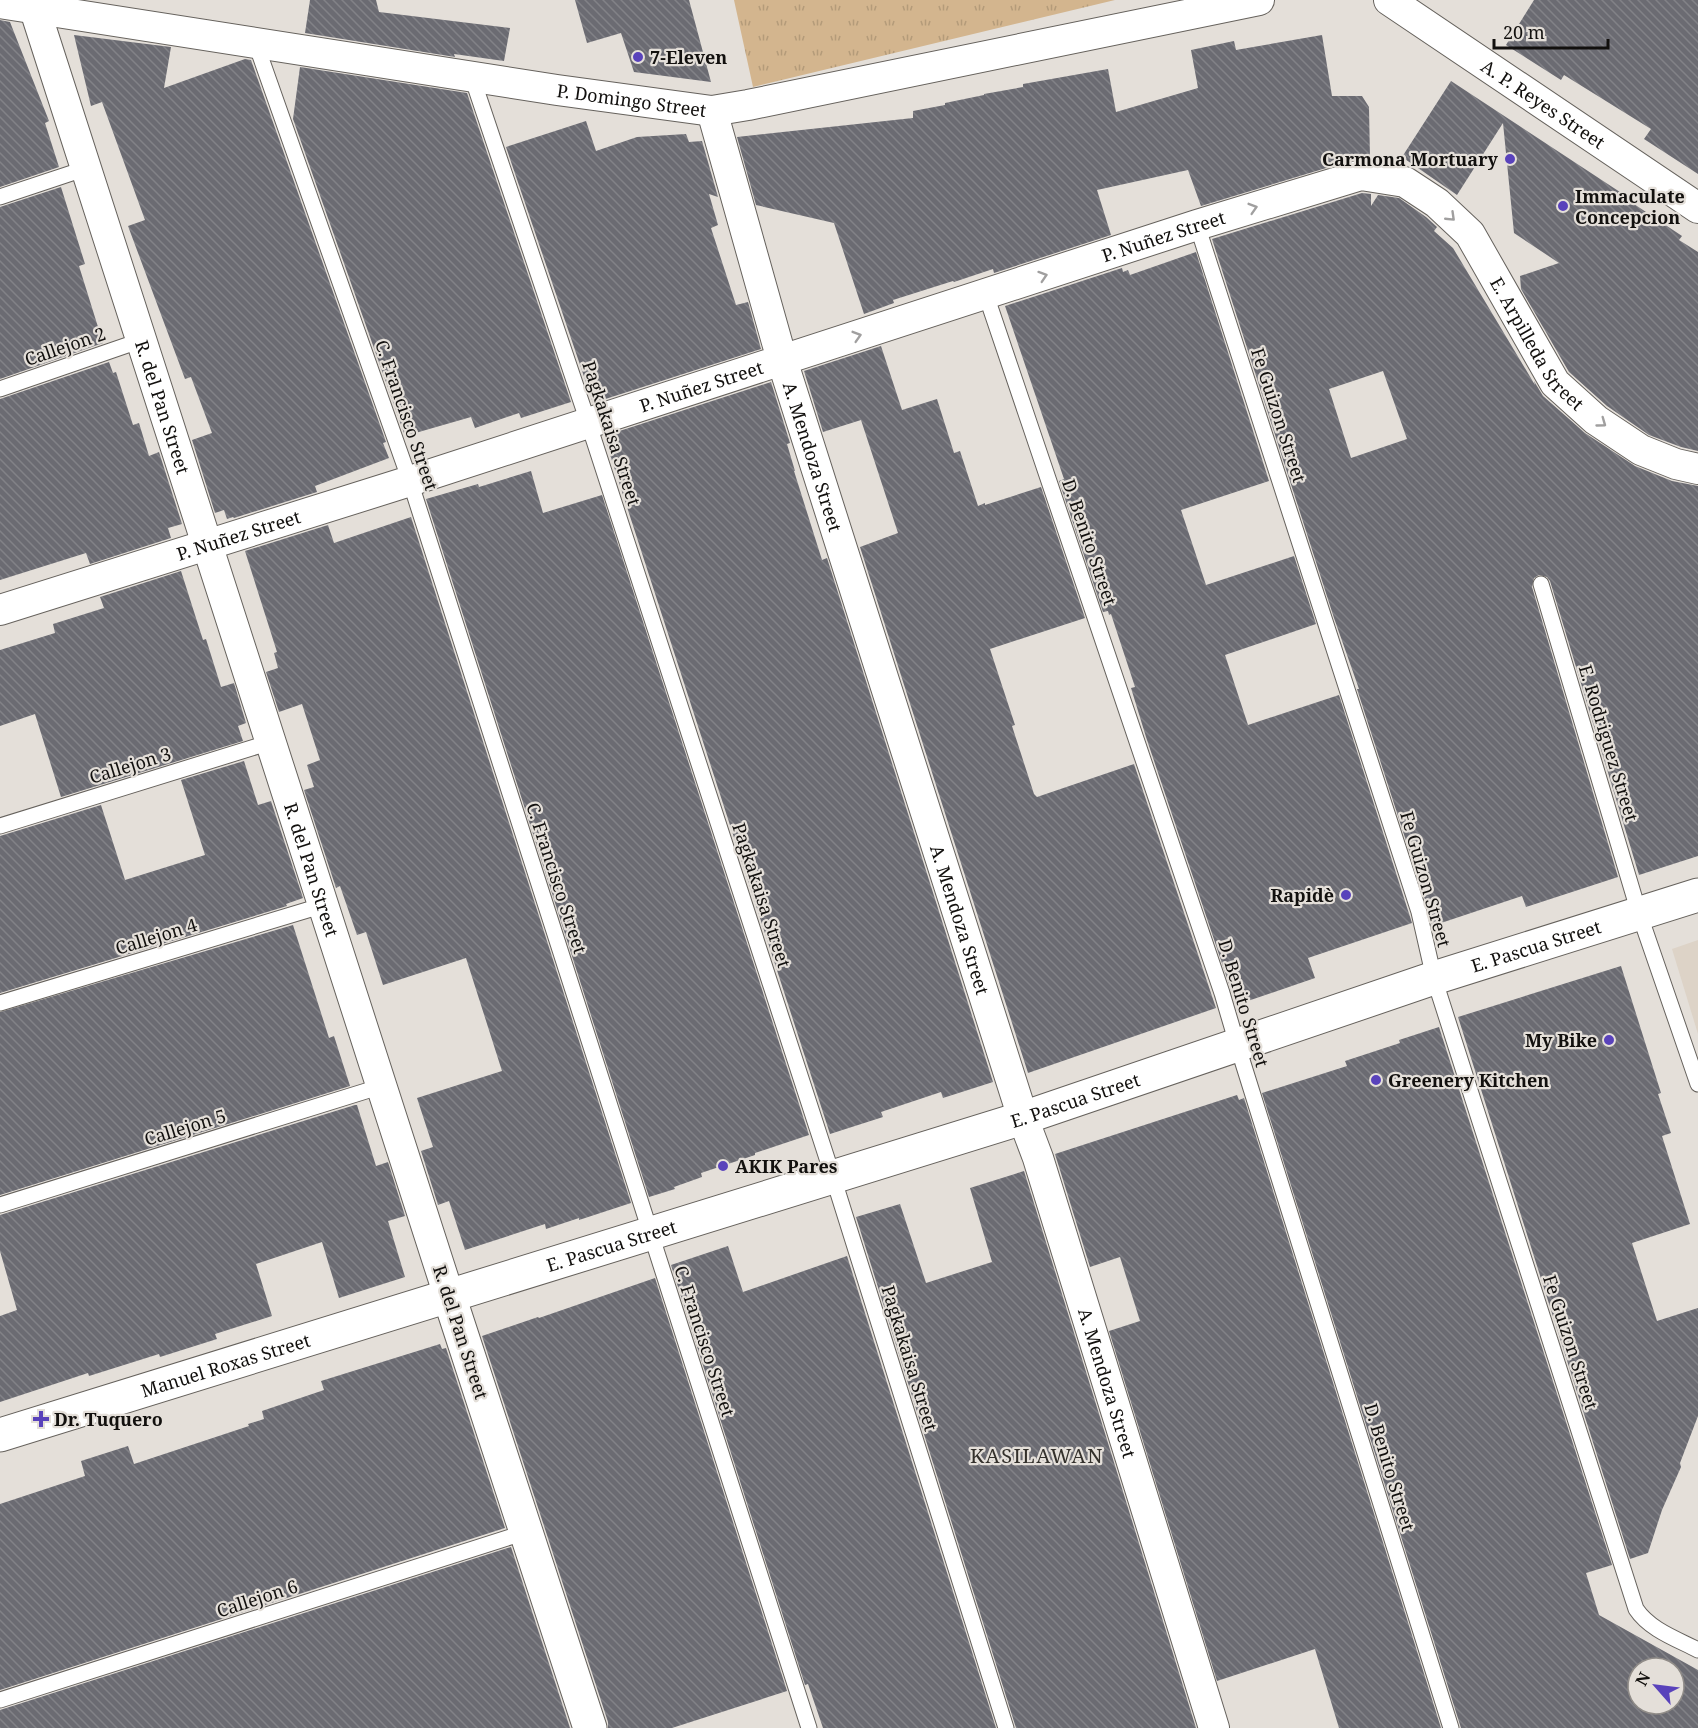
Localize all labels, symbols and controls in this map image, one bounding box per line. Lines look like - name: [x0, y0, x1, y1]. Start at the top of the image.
- scale bar: [1494, 12, 1608, 50]
- text: 20 m: [1503, 20, 1545, 44]
- place label: 7-Eleven: [650, 45, 727, 69]
- marker: 7-Eleven: [631, 50, 645, 64]
- street label: A. P. Reyes Street: [1477, 54, 1610, 154]
- street label: P. Domingo Street: [555, 78, 708, 122]
- place label: Carmona Mortuary: [1322, 147, 1499, 171]
- marker: Carmona Mortuary: [1503, 152, 1517, 166]
- place label: Immaculate Concepcion: [1575, 184, 1685, 229]
- marker: Immaculate Concepcion: [1556, 199, 1570, 213]
- one-way arrow: [1247, 203, 1258, 215]
- street label: P. Nuñez Street: [1099, 205, 1228, 267]
- one-way arrow: [1445, 210, 1455, 221]
- one-way arrow: [1037, 271, 1048, 284]
- street label: E. Arpilleda Street: [1485, 273, 1589, 415]
- street label: Callejon 2: [21, 321, 109, 371]
- one-way arrow: [851, 330, 862, 343]
- street label: R. del Pan Street: [130, 337, 196, 477]
- street label: C. Francisco Street: [370, 337, 444, 493]
- street label: Fe Guizon Street: [1246, 345, 1312, 485]
- street label: P. Nuñez Street: [636, 355, 766, 418]
- street label: Pagkakaisa Street: [577, 358, 647, 508]
- street label: A. Mendoza Street: [778, 379, 848, 534]
- one-way arrow: [1595, 416, 1606, 427]
- street label: D. Benito Street: [1057, 476, 1123, 608]
- street label: P. Nuñez Street: [174, 504, 303, 566]
- street label: E. Rodriguez Street: [1574, 662, 1644, 824]
- street label: Callejon 3: [86, 741, 174, 789]
- street label: R. del Pan Street: [279, 799, 345, 940]
- street label: C. Francisco Street: [521, 799, 593, 957]
- street label: Fe Guizon Street: [1395, 808, 1457, 950]
- street label: Pagkakaisa Street: [727, 820, 797, 970]
- street label: A. Mendoza Street: [925, 842, 995, 998]
- place label: Rapidè: [1270, 883, 1334, 907]
- marker: Rapidè: [1339, 888, 1353, 902]
- street label: Callejon 4: [112, 912, 200, 960]
- street label: E. Pascua Street: [1468, 914, 1604, 978]
- street label: D. Benito Street: [1213, 936, 1275, 1070]
- place label: My Bike: [1525, 1028, 1597, 1052]
- marker: My Bike: [1602, 1033, 1616, 1047]
- street label: E. Pascua Street: [1008, 1067, 1143, 1133]
- place label: Greenery Kitchen: [1388, 1068, 1549, 1092]
- marker: Greenery Kitchen: [1369, 1073, 1383, 1087]
- street label: Callejon 5: [141, 1103, 229, 1151]
- place label: AKIK Pares: [735, 1154, 838, 1178]
- marker: AKIK Pares: [716, 1159, 730, 1173]
- street label: E. Pascua Street: [543, 1214, 679, 1277]
- street label: R. del Pan Street: [428, 1262, 494, 1402]
- street label: C. Francisco Street: [669, 1262, 741, 1420]
- street label: Fe Guizon Street: [1538, 1272, 1604, 1412]
- street label: Pagkakaisa Street: [876, 1282, 944, 1434]
- street label: A. Mendoza Street: [1073, 1305, 1142, 1461]
- street label: Manuel Roxas Street: [138, 1328, 313, 1403]
- street label: D. Benito Street: [1359, 1400, 1421, 1534]
- place label: Dr. Tuquero: [54, 1407, 163, 1431]
- marker: Dr. Tuquero: [32, 1410, 50, 1428]
- district label: KASILAWAN: [970, 1442, 1104, 1469]
- street label: Callejon 6: [213, 1574, 301, 1622]
- north arrow: [1626, 1656, 1686, 1716]
- text: N: [1630, 1668, 1656, 1690]

